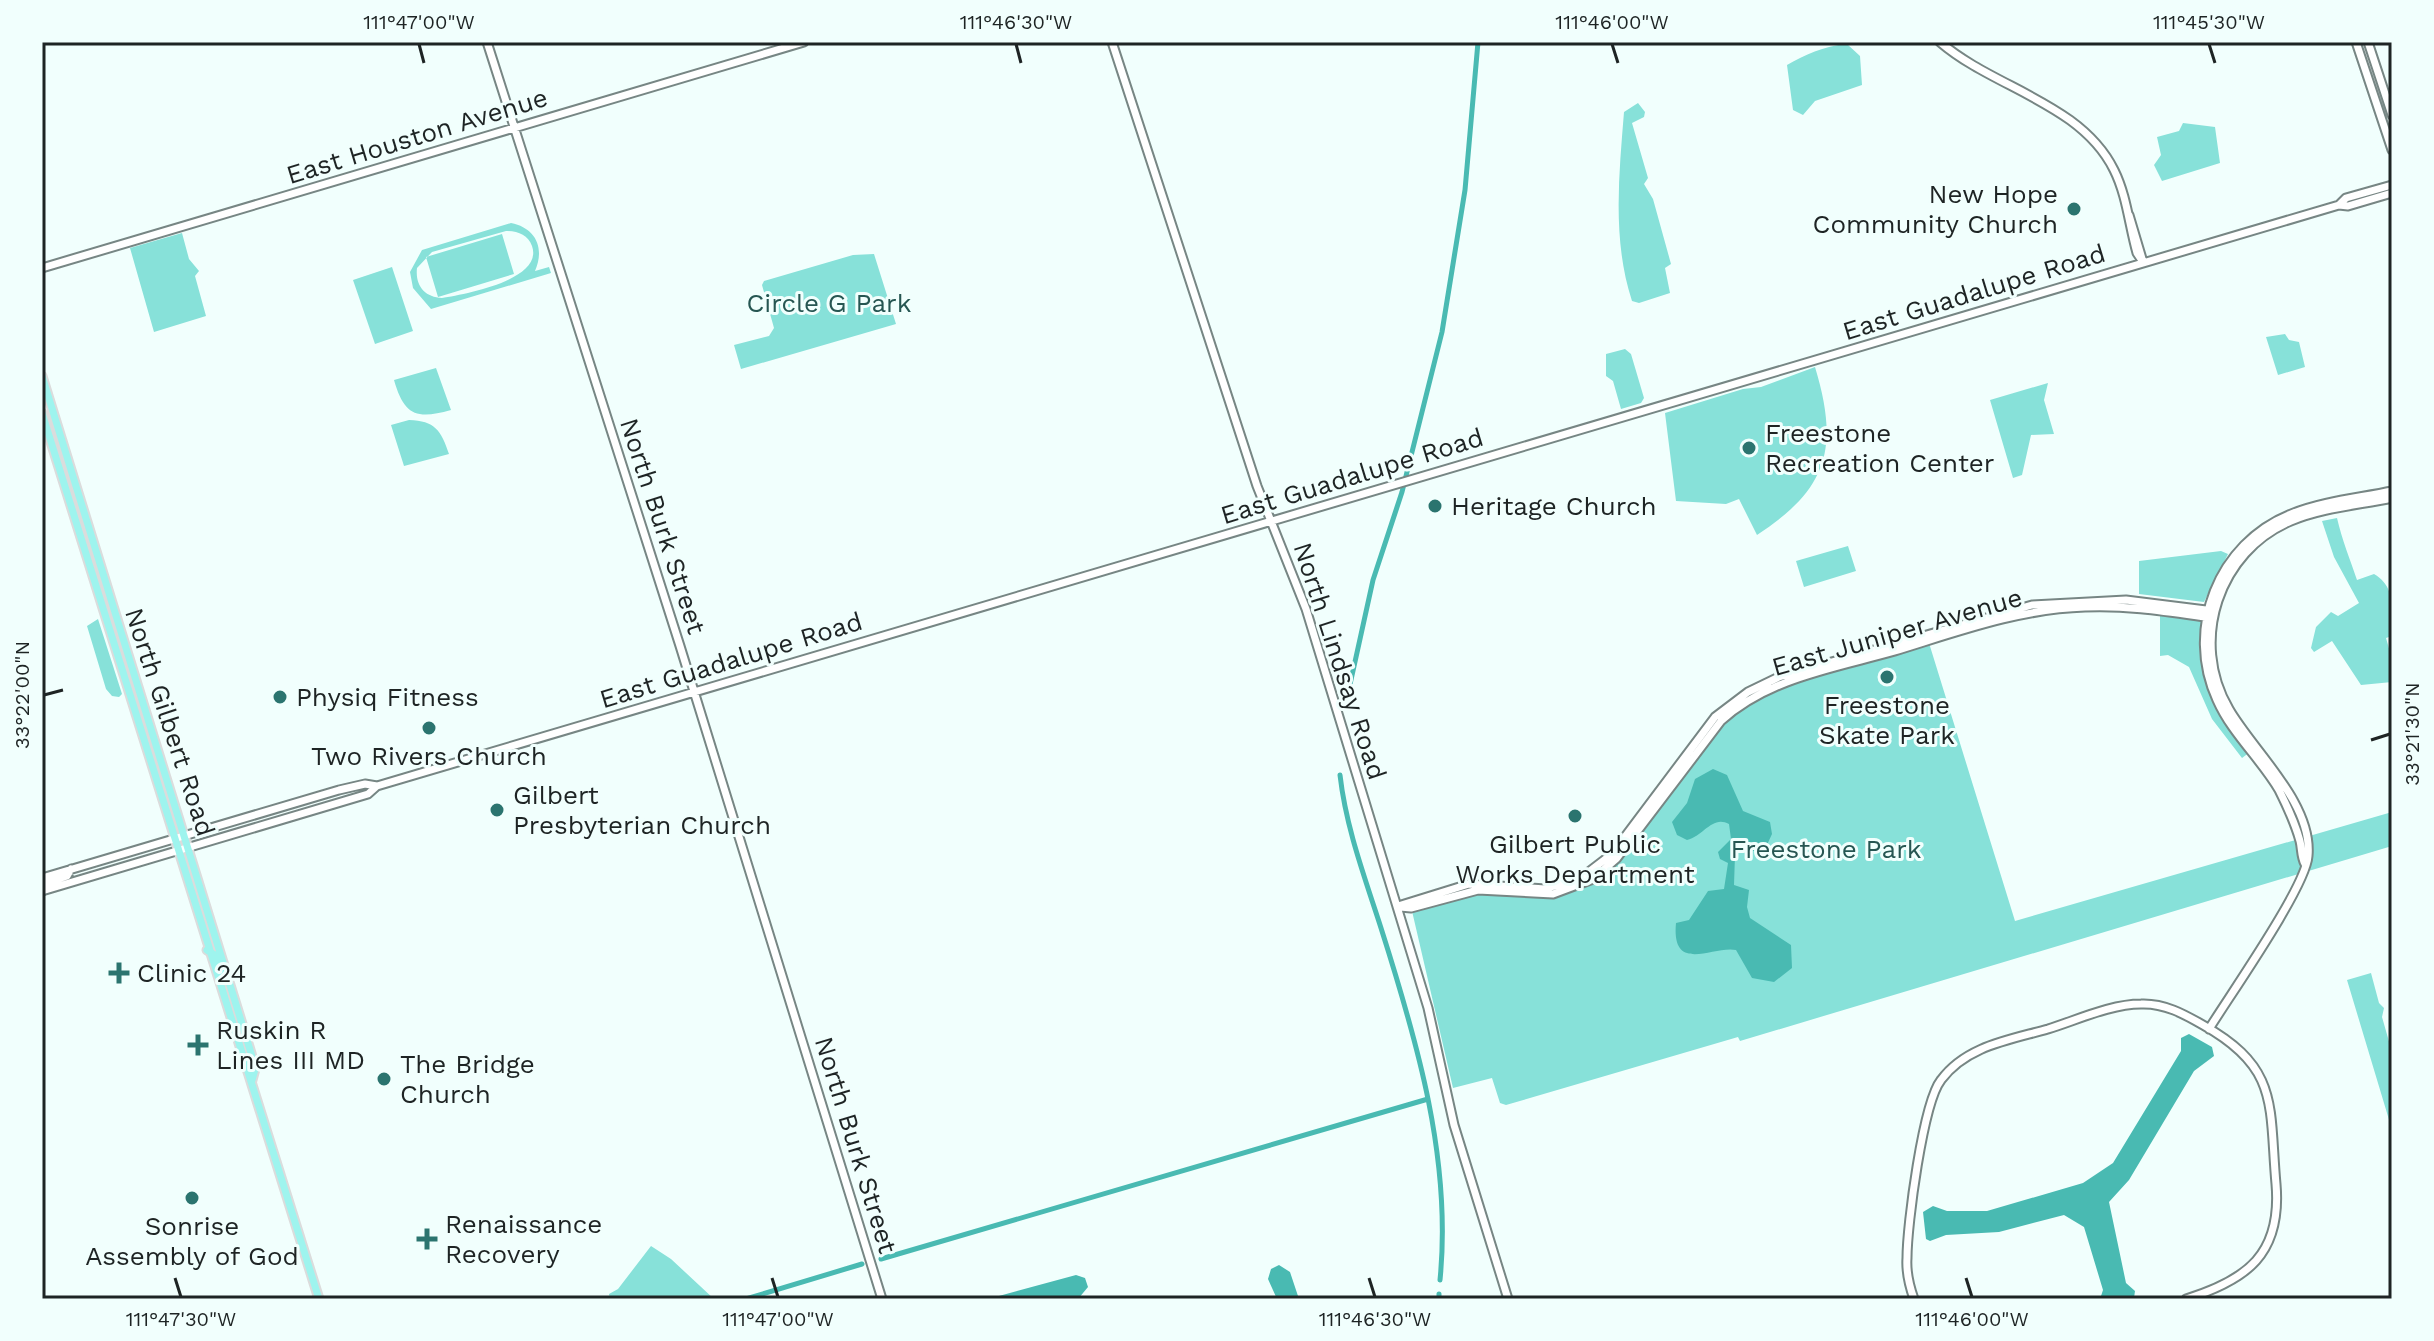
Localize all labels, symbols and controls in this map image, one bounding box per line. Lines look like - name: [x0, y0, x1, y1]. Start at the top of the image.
- text: 111°47'00"W: [363, 10, 475, 34]
- text: 111°46'30"W: [960, 10, 1072, 34]
- text: 111°46'00"W: [1555, 10, 1669, 34]
- text: 111°45'30"W: [2153, 10, 2265, 34]
- street label: East Houston Avenue: [283, 82, 551, 190]
- place label: New Hope Community Church: [1813, 179, 2058, 239]
- marker: New Hope Community Church: [2065, 200, 2083, 218]
- street label: East Guadalupe Road: [1839, 238, 2109, 346]
- park label: Circle G Park: [747, 288, 912, 318]
- street label: North Burk Street: [614, 414, 712, 638]
- place label: Freestone Recreation Center: [1765, 418, 1994, 478]
- street label: East Guadalupe Road: [1217, 422, 1487, 530]
- marker: Freestone Recreation Center: [1740, 439, 1758, 457]
- place label: Heritage Church: [1451, 491, 1657, 521]
- marker: Heritage Church: [1426, 497, 1444, 515]
- street label: North Lindsay Road: [1287, 539, 1393, 783]
- street label: East Juniper Avenue: [1768, 582, 2026, 682]
- street label: North Gilbert Road: [119, 604, 221, 840]
- street label: East Guadalupe Road: [596, 606, 866, 714]
- text: 33°22'00"N: [10, 641, 34, 749]
- marker: Freestone Skate Park: [1878, 668, 1896, 686]
- place label: Physiq Fitness: [296, 682, 479, 712]
- text: 33°21'30"N: [2400, 682, 2424, 786]
- marker: Physiq Fitness: [271, 688, 289, 706]
- place label: Freestone Skate Park: [1819, 690, 1955, 750]
- marker: Two Rivers Church: [420, 719, 438, 737]
- place label: Two Rivers Church: [311, 741, 547, 771]
- place label: Gilbert Presbyterian Church: [513, 780, 771, 840]
- marker: Gilbert Presbyterian Church: [488, 801, 506, 819]
- marker: Gilbert Public Works Department: [1566, 807, 1584, 825]
- place label: Gilbert Public Works Department: [1455, 829, 1695, 889]
- park label: Freestone Park: [1730, 834, 1922, 864]
- place label: Clinic 24: [137, 958, 246, 988]
- marker: Clinic 24: [108, 962, 130, 984]
- place label: Ruskin R Lines III MD: [216, 1015, 365, 1075]
- street label: North Burk Street: [809, 1033, 903, 1257]
- marker: Ruskin R Lines III MD: [187, 1034, 209, 1056]
- place label: The Bridge Church: [400, 1049, 535, 1109]
- marker: The Bridge Church: [375, 1070, 393, 1088]
- marker: Sonrise Assembly of God: [183, 1189, 201, 1207]
- place label: Renaissance Recovery: [445, 1209, 602, 1269]
- place label: Sonrise Assembly of God: [85, 1211, 299, 1271]
- marker: Renaissance Recovery: [416, 1228, 438, 1250]
- text: 111°47'30"W: [126, 1307, 236, 1331]
- text: 111°47'00"W: [722, 1307, 834, 1331]
- text: 111°46'30"W: [1319, 1307, 1431, 1331]
- text: 111°46'00"W: [1915, 1307, 2029, 1331]

